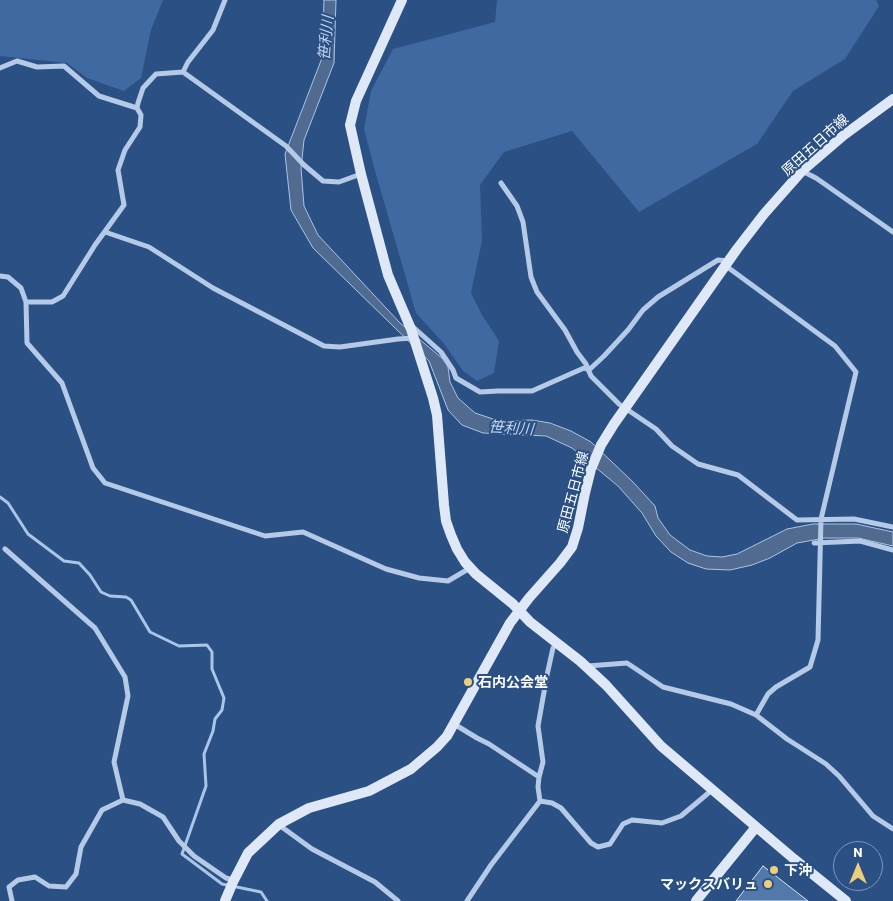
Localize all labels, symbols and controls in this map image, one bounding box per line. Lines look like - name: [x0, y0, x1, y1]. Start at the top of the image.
- water label: 笹利川: [315, 15, 337, 61]
- street label: 原田五日市線: [778, 111, 852, 179]
- water label: 笹利川: [488, 417, 534, 439]
- street label: 原田五日市線: [554, 449, 592, 535]
- place label: 石内公会堂: [478, 674, 548, 690]
- marker: 石内公会堂: [462, 676, 474, 688]
- north arrow: [833, 841, 883, 891]
- text: N: [853, 843, 863, 860]
- place label: 下沖: [784, 862, 812, 878]
- marker: 下沖: [768, 864, 780, 876]
- place label: マックスバリュ: [660, 876, 758, 892]
- marker: マックスバリュ: [762, 878, 774, 890]

